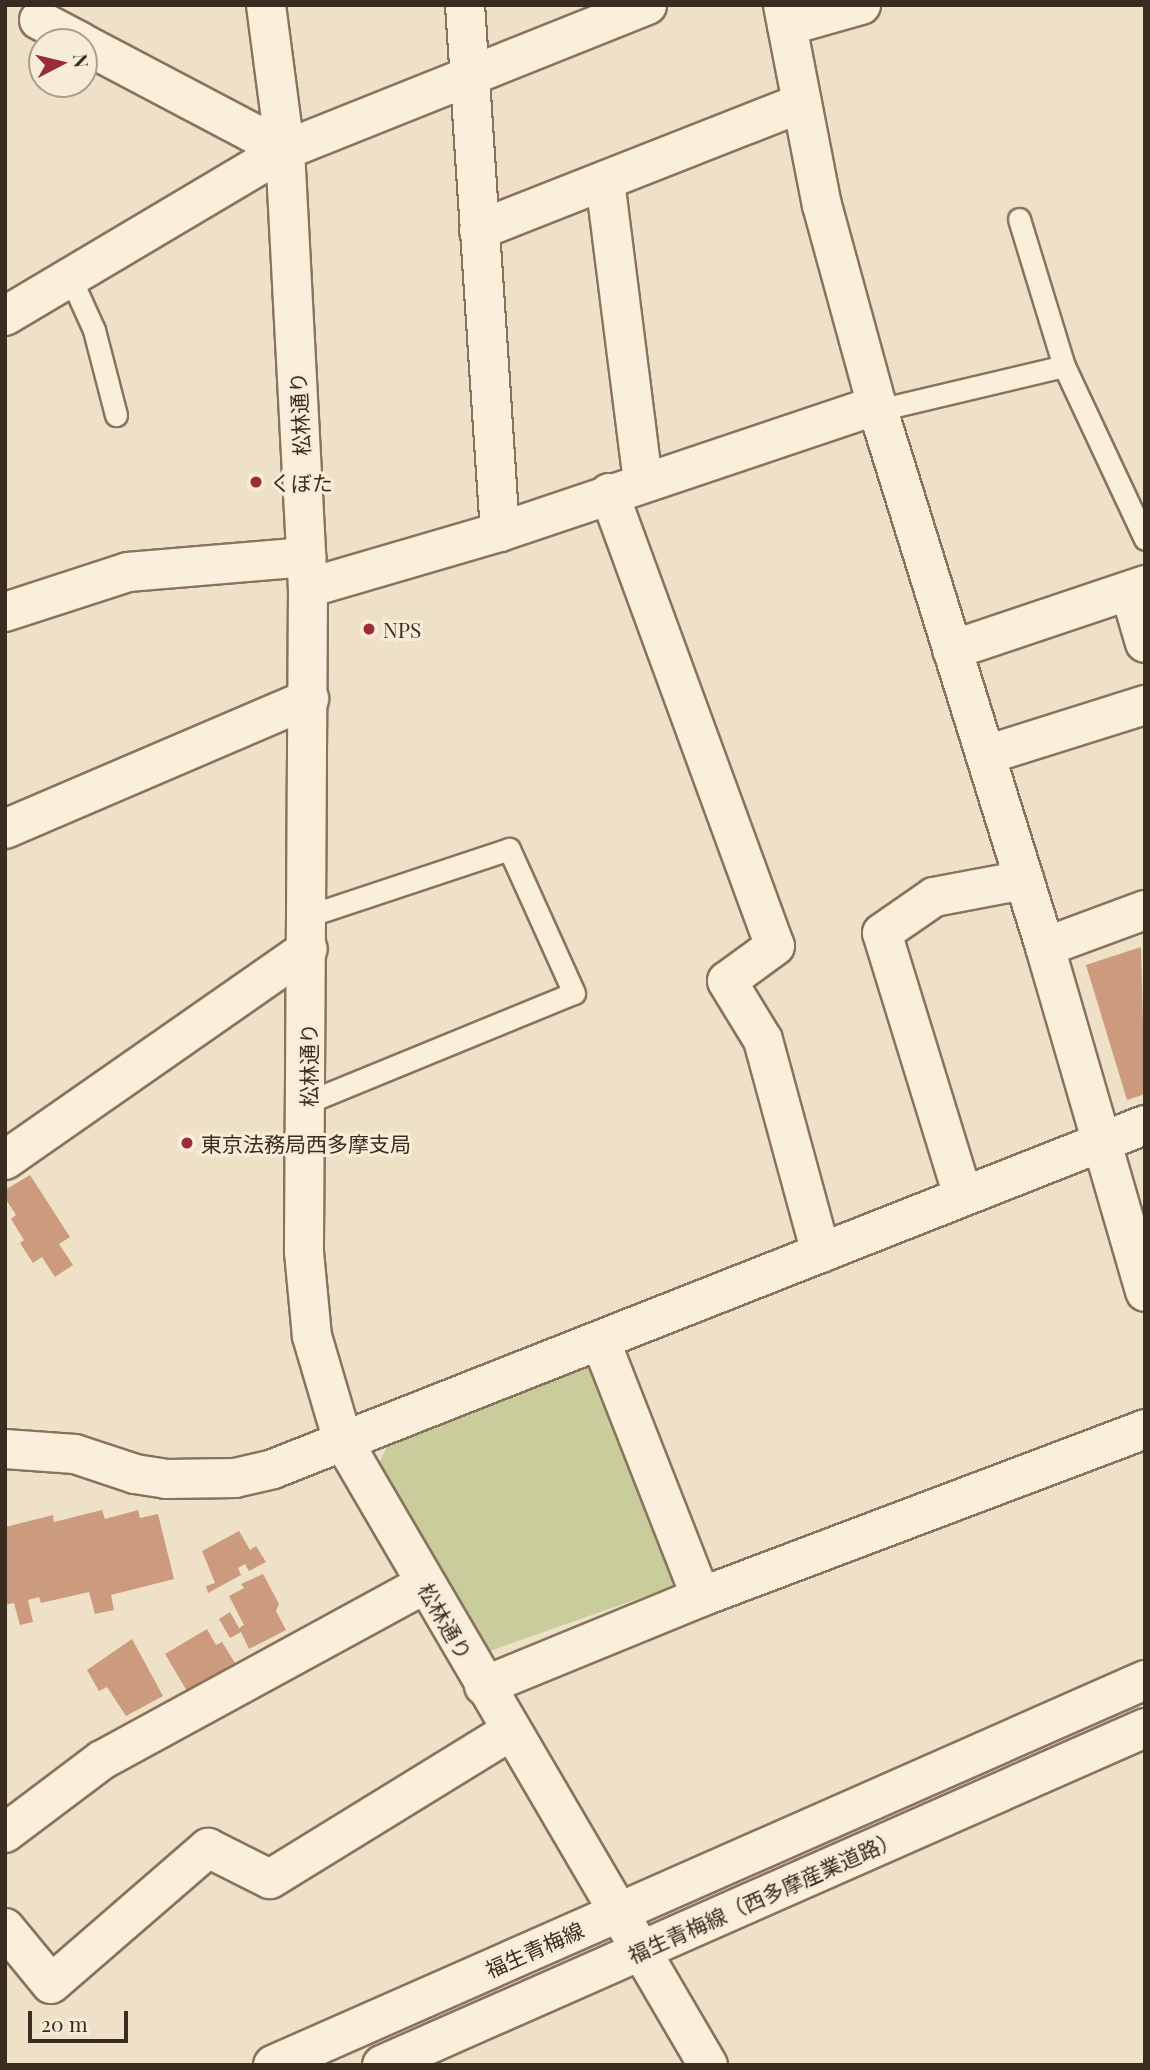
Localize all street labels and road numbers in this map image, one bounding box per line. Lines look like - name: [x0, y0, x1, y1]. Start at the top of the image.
- street label: 松林通り: [284, 371, 314, 457]
- street label: 松林通り: [295, 1023, 321, 1107]
- street label: 松林通り: [414, 1578, 478, 1664]
- street label: 福生青梅線（西多摩産業道路）: [624, 1825, 902, 1967]
- street label: 福生青梅線: [481, 1916, 587, 1982]

